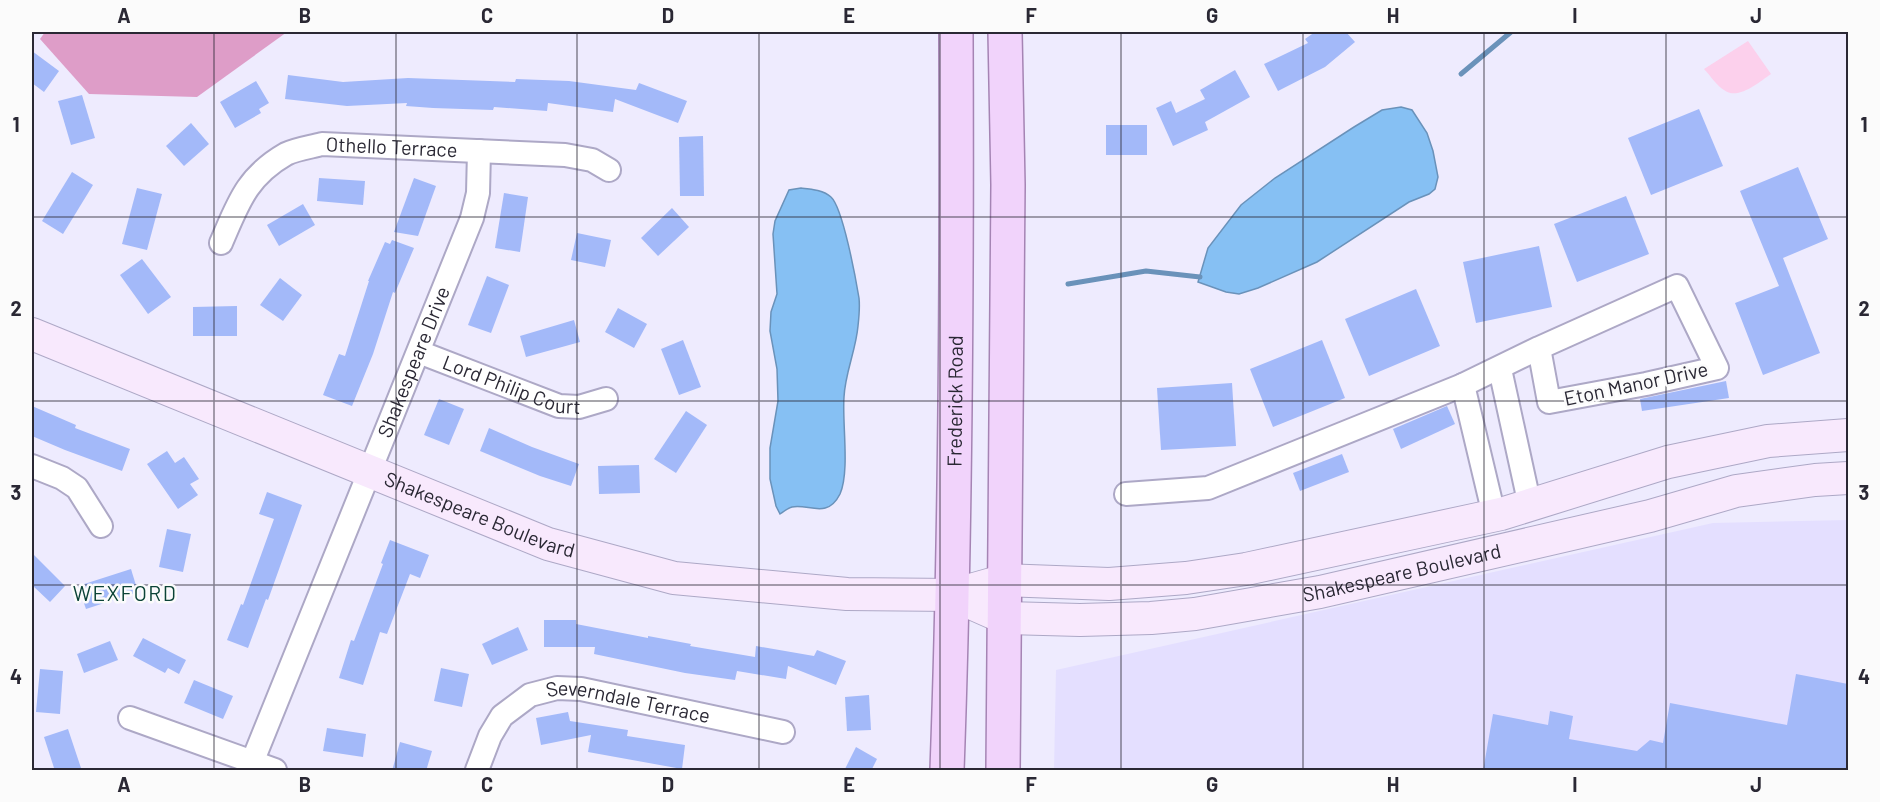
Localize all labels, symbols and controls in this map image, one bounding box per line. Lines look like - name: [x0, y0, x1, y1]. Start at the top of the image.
- text: A: [117, 3, 131, 27]
- text: B: [299, 3, 311, 27]
- text: C: [481, 3, 493, 27]
- text: D: [662, 3, 674, 27]
- text: E: [843, 3, 855, 27]
- text: F: [1025, 3, 1037, 27]
- text: G: [1206, 3, 1218, 27]
- text: H: [1387, 3, 1399, 27]
- text: I: [1572, 3, 1578, 27]
- text: J: [1750, 3, 1762, 27]
- text: 1: [12, 112, 20, 136]
- text: 1: [1860, 112, 1868, 136]
- street label: Othello Terrace: [325, 131, 458, 161]
- street label: Shakespeare Drive: [372, 283, 454, 441]
- text: 2: [10, 296, 22, 320]
- text: 2: [1858, 296, 1870, 320]
- street label: Frederick Road: [941, 335, 967, 467]
- street label: Lord Philip Court: [440, 349, 581, 418]
- street label: Eton Manor Drive: [1562, 356, 1710, 410]
- street label: Shakespeare Boulevard: [381, 466, 578, 562]
- text: 3: [11, 480, 21, 504]
- text: 3: [1859, 480, 1869, 504]
- street label: Shakespeare Boulevard: [1301, 538, 1503, 606]
- district label: WEXFORD: [73, 580, 177, 605]
- text: 4: [10, 664, 22, 688]
- text: 4: [1858, 664, 1870, 688]
- street label: Severndale Terrace: [543, 675, 713, 727]
- text: A: [117, 772, 131, 796]
- text: B: [299, 772, 311, 796]
- text: C: [481, 772, 493, 796]
- text: D: [662, 772, 674, 796]
- text: E: [843, 772, 855, 796]
- text: F: [1025, 772, 1037, 796]
- text: G: [1206, 772, 1218, 796]
- text: H: [1387, 772, 1399, 796]
- text: I: [1572, 772, 1578, 796]
- text: J: [1750, 772, 1762, 796]

